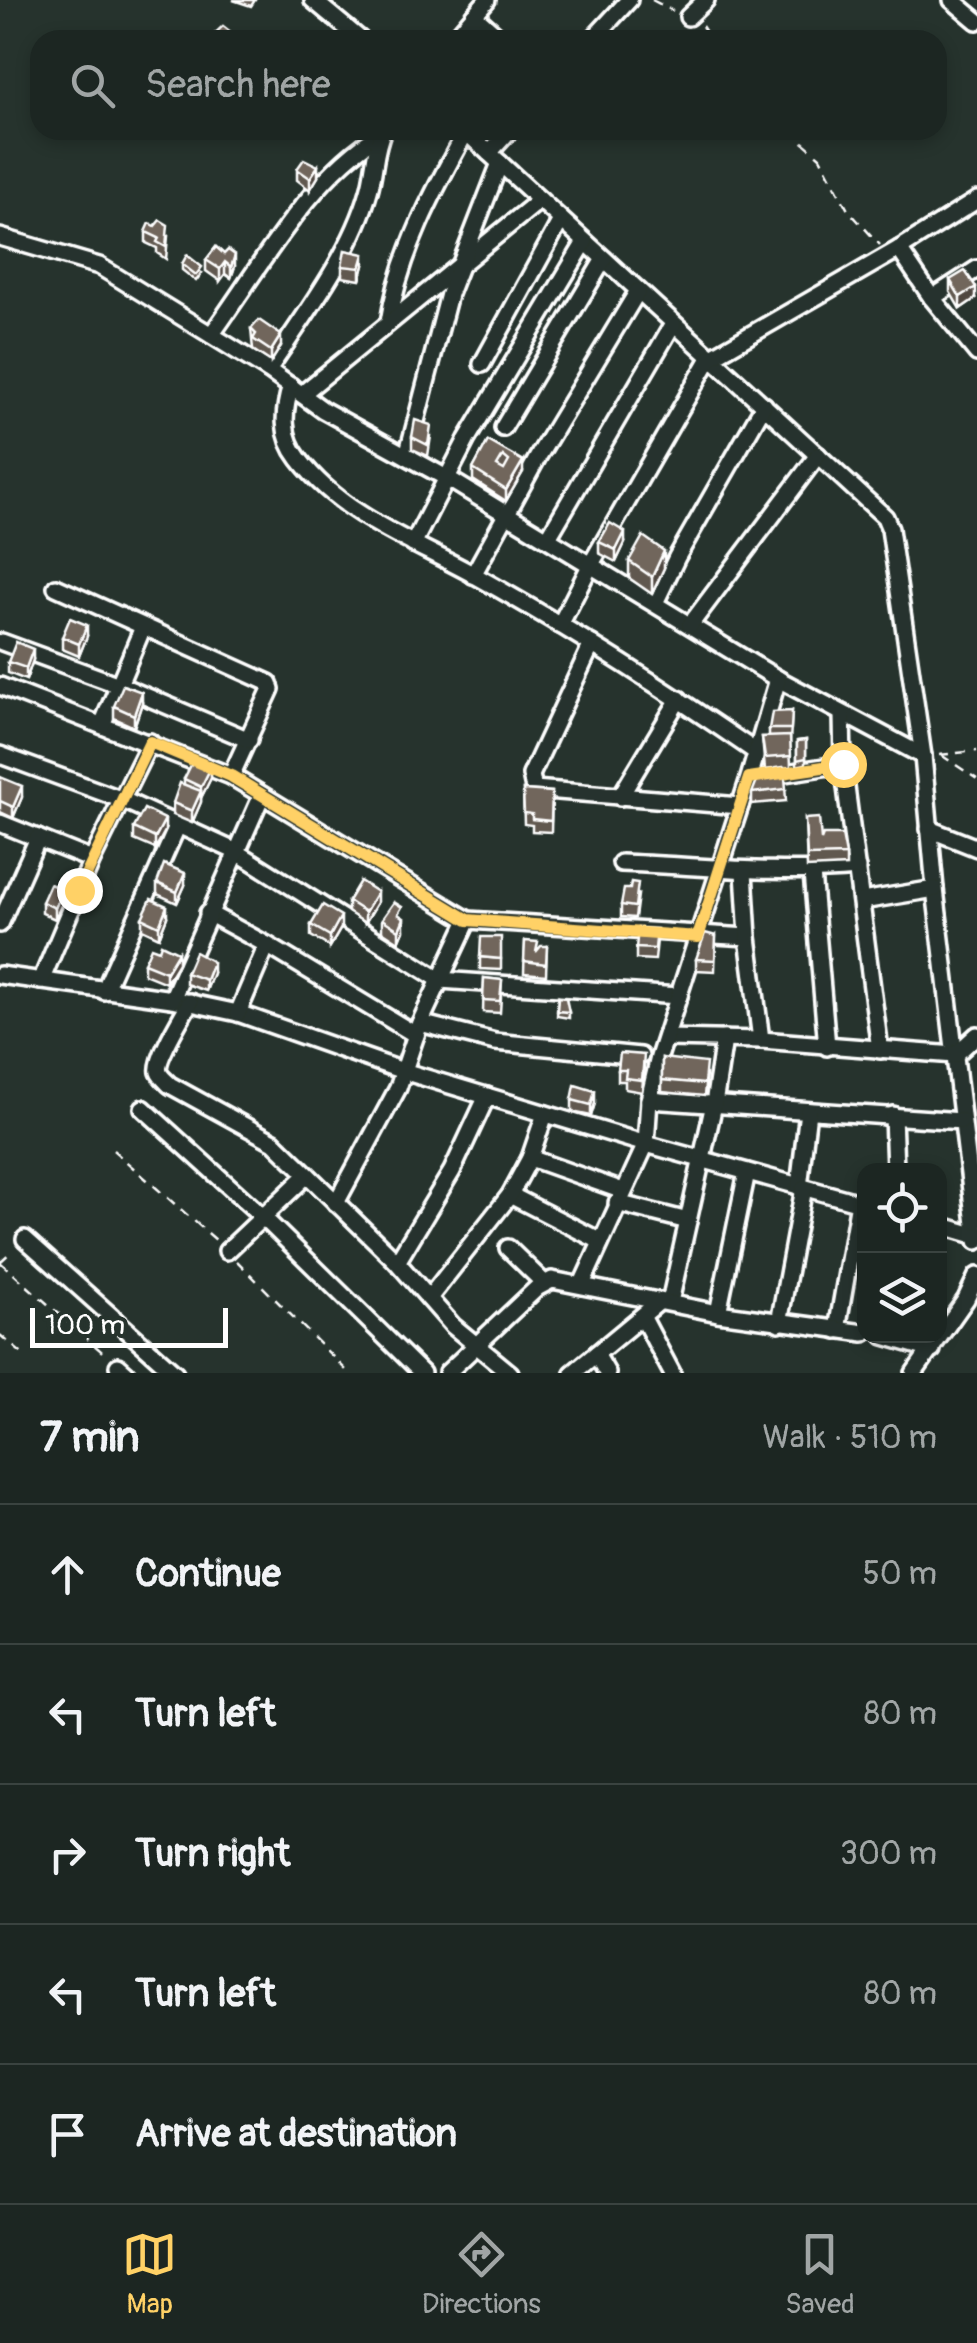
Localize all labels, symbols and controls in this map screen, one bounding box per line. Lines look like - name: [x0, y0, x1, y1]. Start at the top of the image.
- search box: [30, 30, 947, 140]
- icon: search: [65, 58, 120, 113]
- text: Search here: [145, 61, 331, 109]
- route start: [821, 742, 867, 788]
- route end: [57, 868, 103, 914]
- map controls: [857, 1163, 947, 1343]
- button: locate: [857, 1163, 947, 1253]
- button: layers: [857, 1253, 947, 1343]
- scale bar: [30, 1303, 228, 1348]
- text: 100 m: [45, 1308, 125, 1343]
- text: 7 min: [40, 1412, 139, 1464]
- text: Walk · 510 m: [763, 1418, 937, 1458]
- icon: ahead: [40, 1547, 95, 1602]
- text: Continue: [135, 1550, 281, 1598]
- text: 50 m: [862, 1554, 937, 1594]
- icon: left: [40, 1687, 95, 1742]
- text: Turn left: [135, 1690, 276, 1738]
- text: 80 m: [864, 1694, 937, 1734]
- icon: right: [40, 1827, 95, 1882]
- text: Turn right: [135, 1830, 290, 1878]
- text: 300 m: [840, 1834, 937, 1874]
- icon: left: [40, 1967, 95, 2022]
- text: Turn left: [135, 1970, 276, 2018]
- text: 80 m: [864, 1974, 937, 2014]
- icon: arrive: [40, 2107, 95, 2162]
- text: Arrive at destination: [135, 2110, 457, 2158]
- tab: Map: [122, 2227, 177, 2322]
- tab: Directions: [422, 2227, 541, 2322]
- tab: Saved: [785, 2227, 855, 2322]

